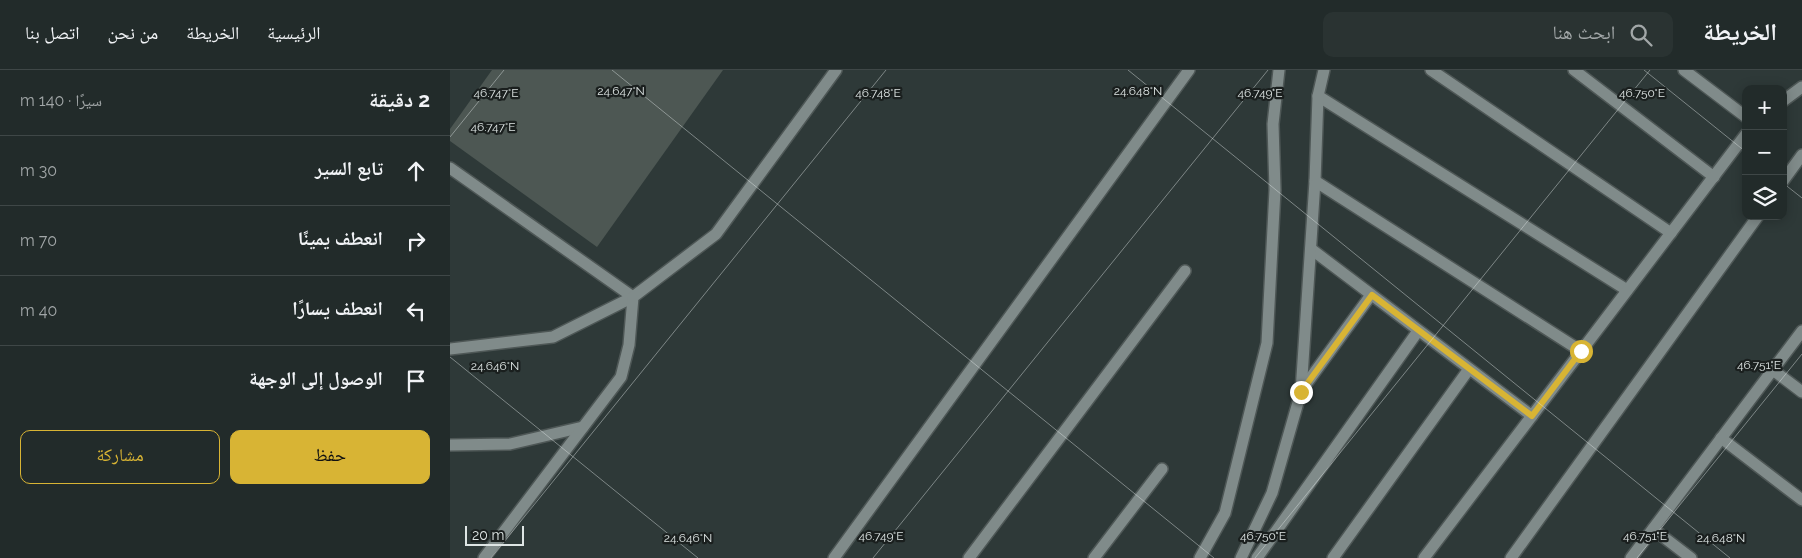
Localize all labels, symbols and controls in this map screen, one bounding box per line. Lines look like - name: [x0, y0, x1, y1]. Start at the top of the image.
- search box: [1323, 12, 1673, 57]
- text: الخريطة: [1703, 17, 1777, 46]
- text: ابحث هنا: [1553, 21, 1615, 43]
- icon: search: [1627, 21, 1655, 49]
- text: اتصل بنا: [25, 22, 79, 43]
- text: من نحن: [107, 22, 158, 43]
- text: الخريطة: [186, 22, 239, 43]
- text: الرئيسية: [267, 22, 321, 43]
- text: 24.647°N: [597, 84, 645, 98]
- text: 24.648°N: [1114, 84, 1162, 98]
- map controls: [1742, 85, 1787, 220]
- button: +: [1742, 85, 1787, 130]
- text: 46.747°E: [474, 86, 518, 100]
- text: 46.748°E: [855, 86, 901, 100]
- text: 46.749°E: [1237, 86, 1283, 100]
- text: 46.750°E: [1619, 86, 1665, 100]
- text: 2 دقيقة: [369, 87, 430, 112]
- text: سيرًا · 140 m: [20, 91, 102, 110]
- text: 46.747°E: [471, 120, 515, 134]
- button: −: [1742, 130, 1787, 175]
- text: تابع السير: [315, 157, 383, 179]
- icon: ahead: [402, 157, 430, 185]
- text: 30 m: [20, 161, 57, 180]
- button: layers: [1742, 175, 1787, 220]
- text: انعطف يمينًا: [298, 227, 383, 249]
- icon: right: [402, 227, 430, 255]
- text: 70 m: [20, 231, 57, 250]
- text: انعطف يسارًا: [292, 297, 383, 319]
- icon: left: [402, 297, 430, 325]
- text: 40 m: [20, 301, 57, 320]
- route start: [1570, 340, 1593, 363]
- text: 46.751°E: [1737, 358, 1781, 372]
- text: 24.646°N: [471, 359, 519, 373]
- text: الوصول إلى الوجهة: [249, 367, 383, 389]
- icon: arrive: [402, 367, 430, 395]
- route end: [1290, 381, 1313, 404]
- button: مشاركة: [20, 430, 220, 484]
- button: حفظ: [230, 430, 430, 484]
- scale bar: [465, 523, 524, 546]
- text: 20 m: [472, 527, 504, 543]
- text: 46.749°E: [858, 529, 904, 543]
- text: 46.750°E: [1240, 529, 1286, 543]
- text: 46.751°E: [1623, 529, 1667, 543]
- text: 24.646°N: [664, 531, 712, 545]
- text: 24.648°N: [1697, 531, 1745, 545]

